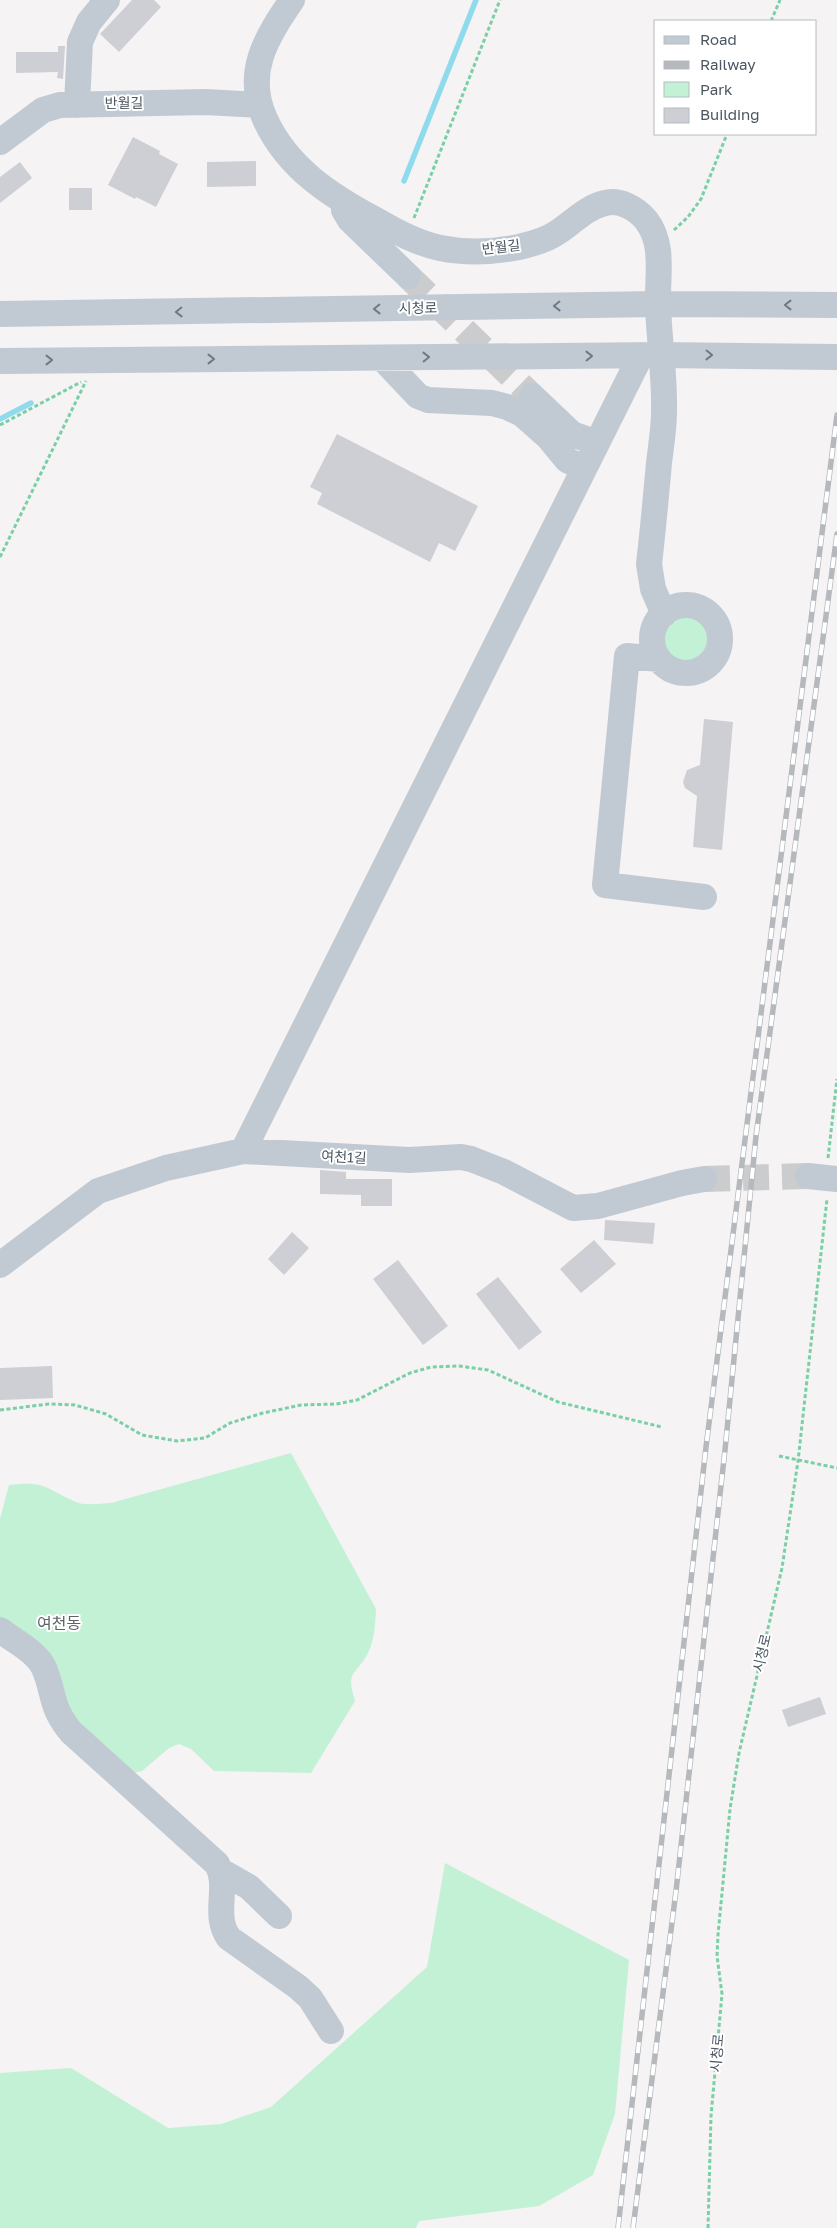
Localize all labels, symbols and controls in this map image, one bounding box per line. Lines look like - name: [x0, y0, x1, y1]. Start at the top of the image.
- legend: [654, 20, 817, 135]
- text: Road: [700, 30, 737, 48]
- text: Railway: [700, 55, 756, 73]
- text: Park: [700, 80, 733, 98]
- street label: 반월길: [105, 94, 143, 111]
- text: Building: [700, 105, 760, 123]
- street label: 반월길: [481, 236, 521, 257]
- street label: 시청로: [399, 299, 438, 316]
- one-way arrow: [784, 300, 792, 310]
- one-way arrow: [553, 301, 560, 311]
- one-way arrow: [373, 304, 380, 314]
- one-way arrow: [175, 307, 183, 317]
- one-way arrow: [705, 350, 713, 361]
- one-way arrow: [585, 351, 593, 361]
- one-way arrow: [422, 352, 430, 362]
- one-way arrow: [208, 354, 215, 364]
- one-way arrow: [45, 355, 53, 365]
- street label: 여천1길: [321, 1147, 367, 1166]
- district label: 여천동: [37, 1613, 81, 1633]
- street label: 시청로: [749, 1632, 774, 1674]
- street label: 시청로: [706, 2033, 727, 2073]

